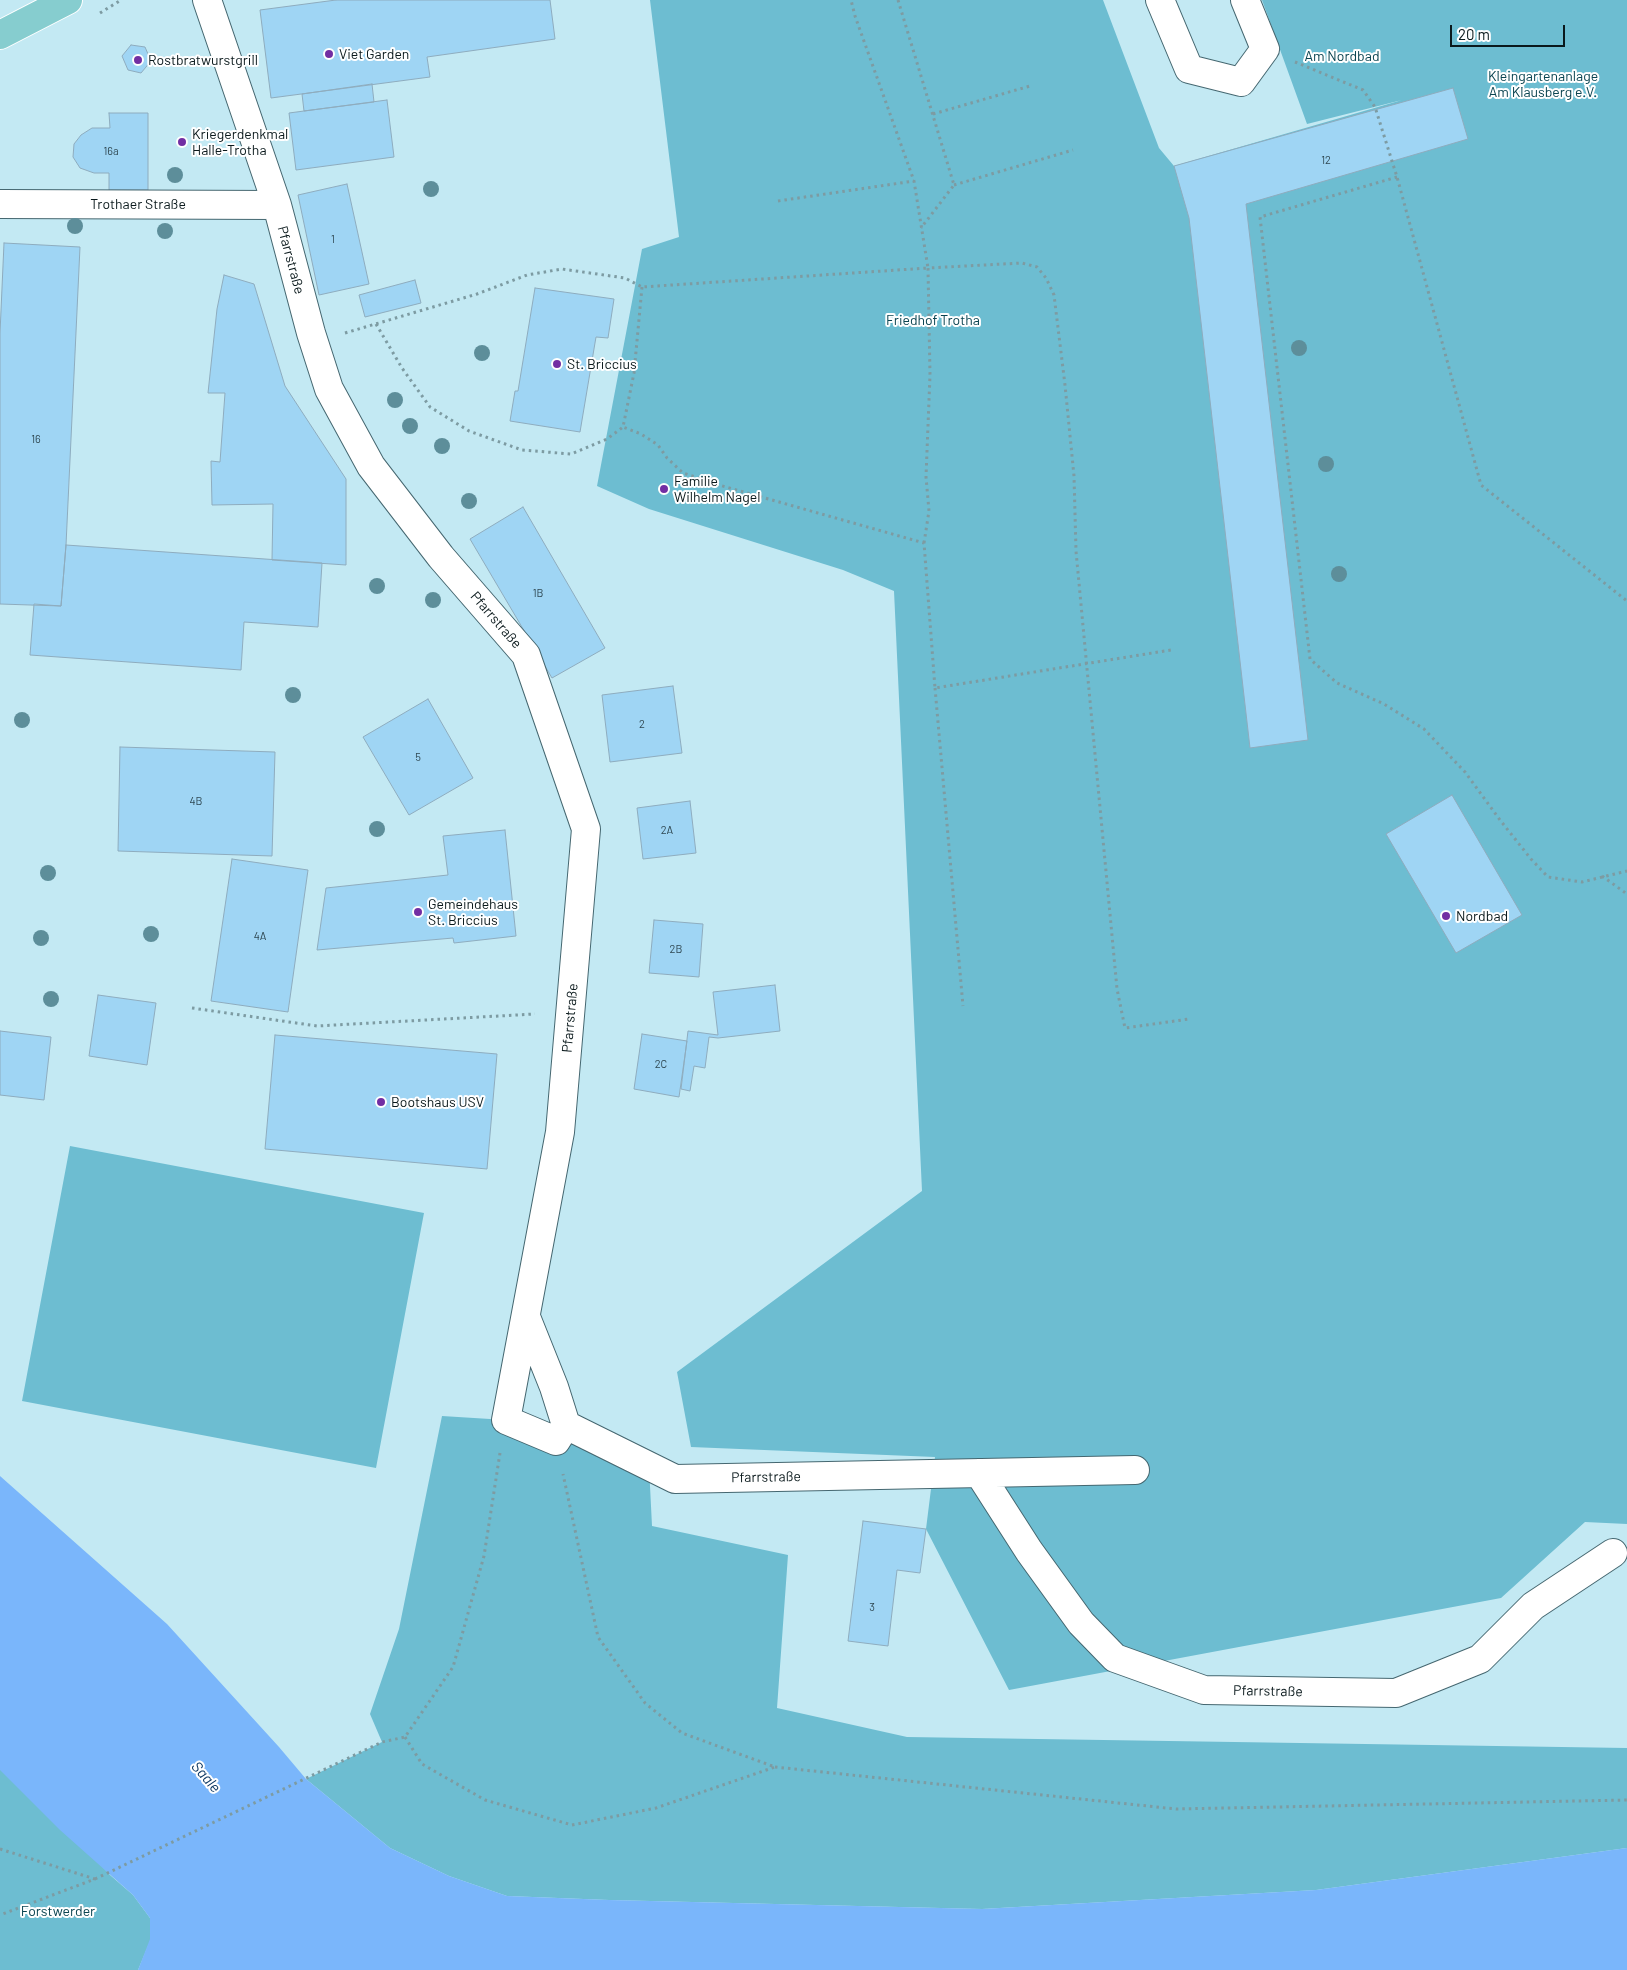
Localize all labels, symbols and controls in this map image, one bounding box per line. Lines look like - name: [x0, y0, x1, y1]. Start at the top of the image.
- scale bar: [1452, 15, 1567, 47]
- text: 20 m: [1458, 25, 1490, 43]
- place label: Viet Garden: [339, 46, 409, 62]
- marker: Viet Garden: [323, 48, 335, 60]
- park label: Am Nordbad: [1304, 48, 1380, 64]
- place label: Rostbratwurstgrill: [148, 52, 258, 68]
- marker: Rostbratwurstgrill: [132, 54, 144, 66]
- park label: Kleingartenanlage Am Klausberg e.V.: [1488, 68, 1598, 100]
- place label: Kriegerdenkmal Halle-Trotha: [192, 126, 288, 158]
- marker: Kriegerdenkmal Halle-Trotha: [176, 136, 188, 148]
- house number: 16a: [103, 144, 119, 158]
- house number: 12: [1321, 153, 1331, 167]
- street label: Trothaer Straße: [90, 196, 186, 212]
- street label: Pfarrstraße: [274, 224, 308, 296]
- house number: 1: [331, 232, 335, 246]
- park label: Friedhof Trotha: [886, 312, 980, 328]
- place label: St. Briccius: [567, 356, 637, 372]
- marker: St. Briccius: [551, 358, 563, 370]
- house number: 16: [31, 432, 41, 446]
- place label: Familie Wilhelm Nagel: [674, 473, 760, 506]
- marker: Familie Wilhelm Nagel: [658, 483, 670, 495]
- house number: 1B: [533, 586, 543, 600]
- street label: Pfarrstraße: [467, 588, 525, 652]
- house number: 2: [639, 717, 645, 731]
- house number: 5: [415, 750, 421, 764]
- house number: 4B: [190, 794, 202, 808]
- house number: 2A: [661, 823, 673, 837]
- place label: Gemeindehaus St. Briccius: [428, 896, 518, 929]
- marker: Gemeindehaus St. Briccius: [412, 906, 424, 918]
- place label: Nordbad: [1456, 908, 1508, 924]
- marker: Nordbad: [1440, 910, 1452, 922]
- house number: 4A: [254, 929, 266, 943]
- house number: 2B: [670, 942, 682, 956]
- street label: Pfarrstraße: [559, 983, 581, 1053]
- house number: 2C: [655, 1057, 667, 1071]
- place label: Bootshaus USV: [391, 1094, 484, 1110]
- marker: Bootshaus USV: [375, 1096, 387, 1108]
- street label: Pfarrstraße: [731, 1468, 801, 1486]
- house number: 3: [869, 1600, 875, 1614]
- street label: Pfarrstraße: [1233, 1682, 1303, 1700]
- water label: Saale: [188, 1758, 224, 1796]
- park label: Forstwerder: [21, 1903, 95, 1919]

